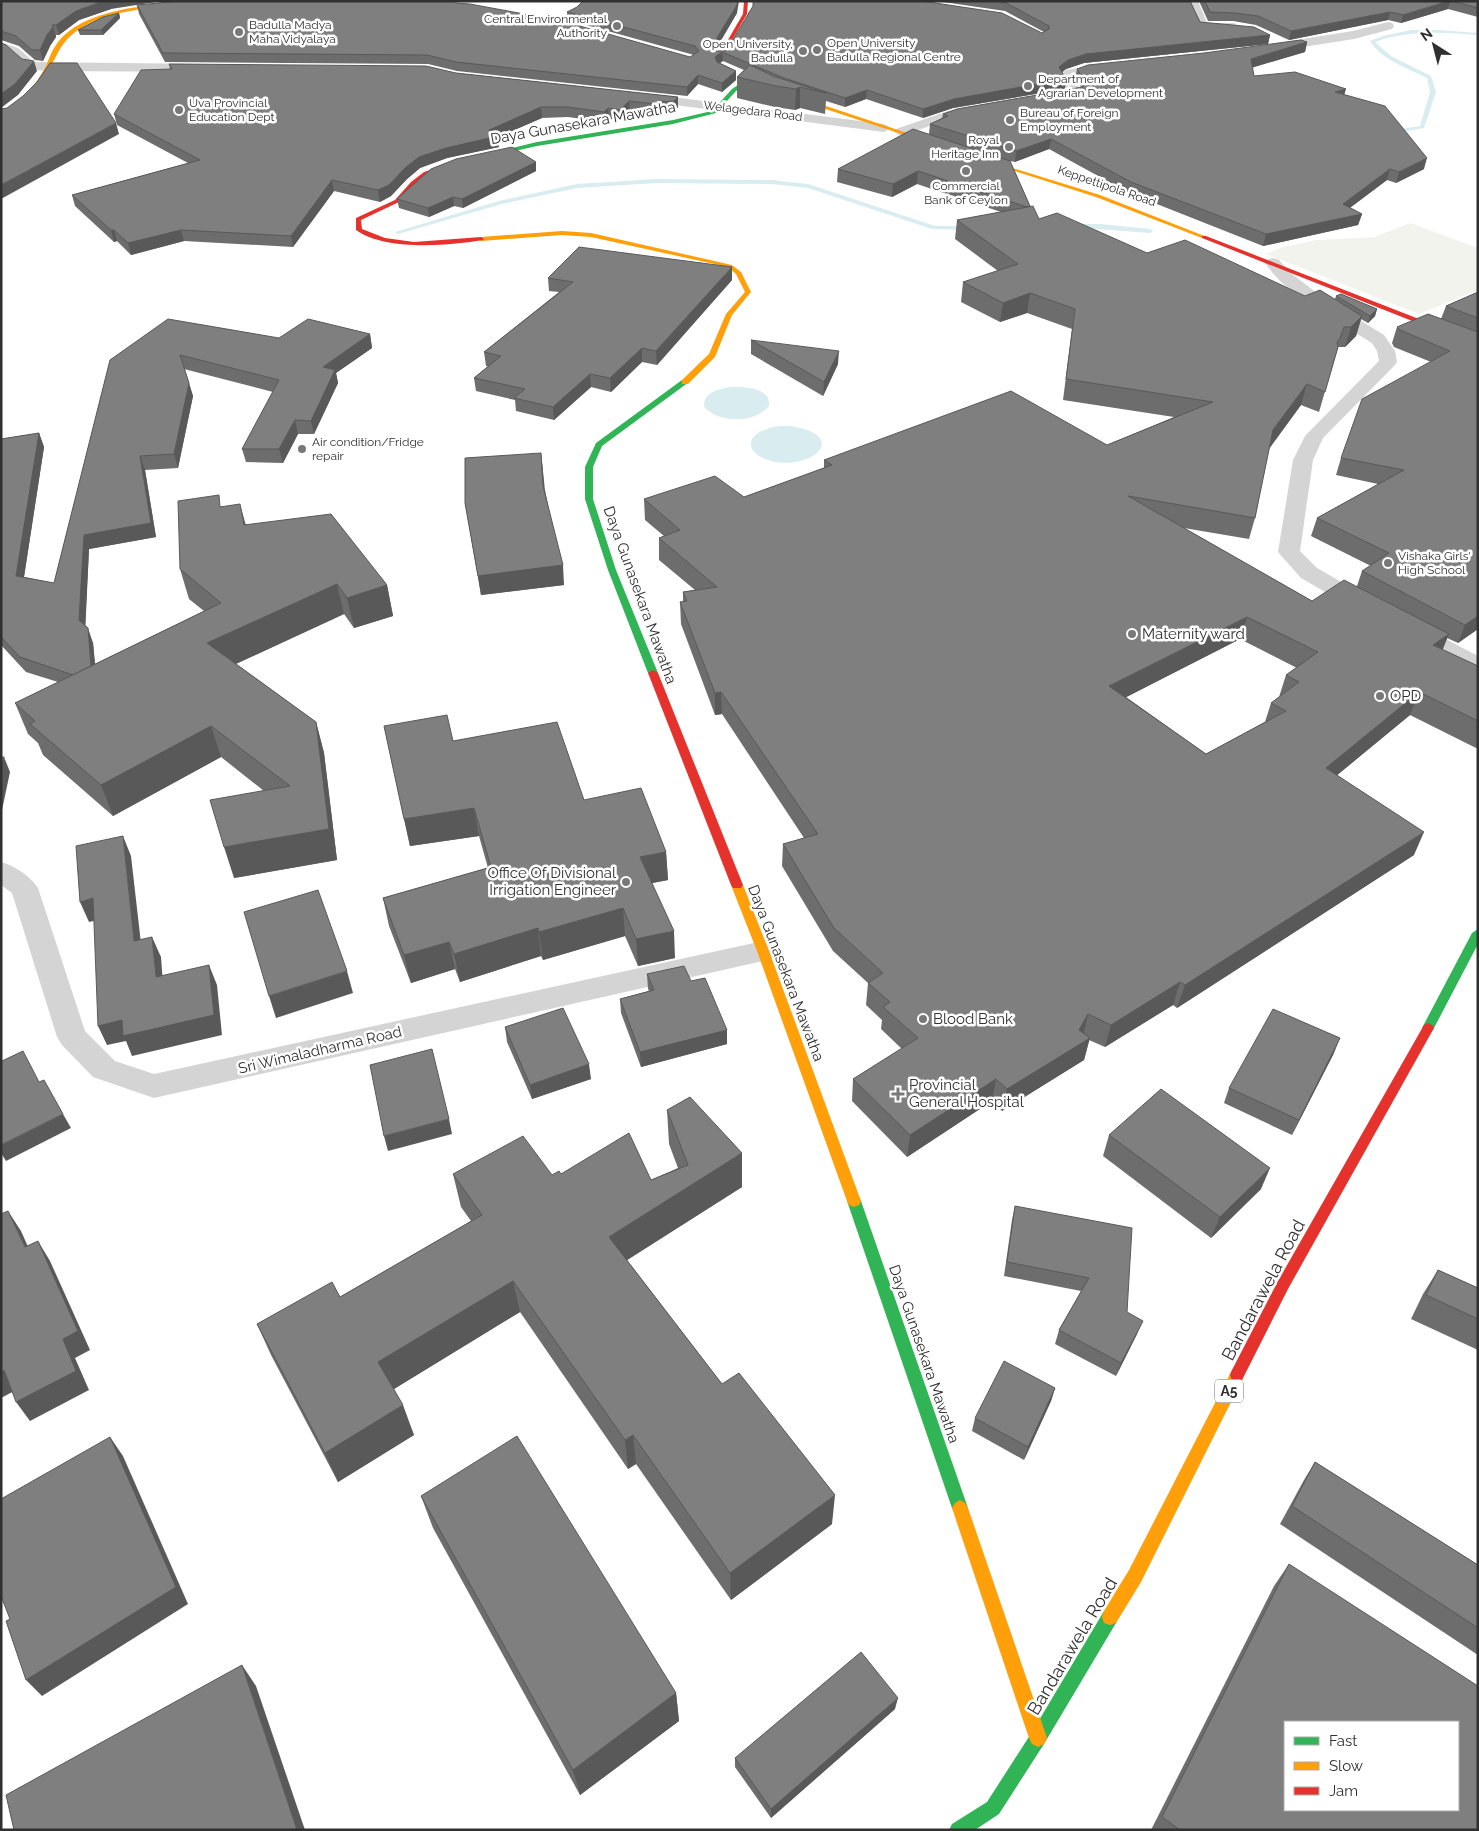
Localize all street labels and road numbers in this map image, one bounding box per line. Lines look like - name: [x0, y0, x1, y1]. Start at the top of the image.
- street label: Daya Gunasekara Mawatha: [489, 98, 677, 148]
- street label: Welagedara Road: [703, 98, 803, 124]
- street label: Keppettipola Road: [1056, 163, 1158, 209]
- street label: Daya Gunasekara Mawatha: [599, 504, 681, 686]
- street label: Daya Gunasekara Mawatha: [744, 882, 828, 1064]
- street label: Sri Wimaladharma Road: [236, 1022, 404, 1078]
- street label: Bandarawela Road: [1217, 1216, 1309, 1364]
- street label: Daya Gunasekara Mawatha: [885, 1262, 963, 1446]
- road number: A5: [1215, 1380, 1243, 1402]
- street label: Bandarawela Road: [1023, 1574, 1121, 1718]

